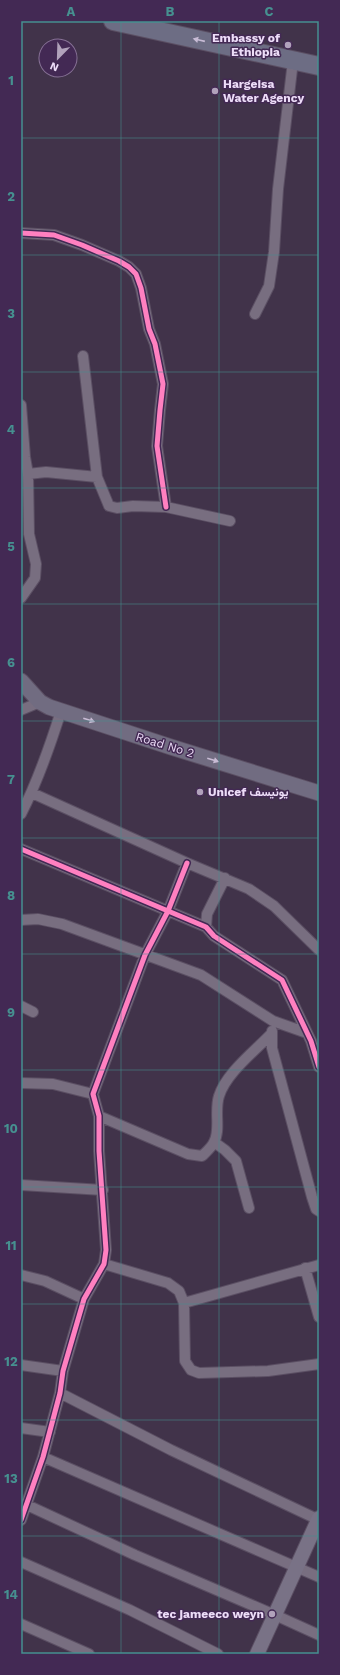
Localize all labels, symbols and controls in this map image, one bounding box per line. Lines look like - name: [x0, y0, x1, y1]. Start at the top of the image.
- text: A: [67, 4, 76, 19]
- text: B: [166, 4, 175, 19]
- text: C: [265, 4, 274, 19]
- place label: Embassy of Ethiopia: [212, 31, 280, 59]
- one-way arrow: [193, 37, 205, 43]
- north arrow: [38, 38, 78, 78]
- marker: Embassy of Ethiopia: [283, 40, 293, 50]
- text: N: [48, 59, 61, 74]
- text: 1: [8, 73, 14, 88]
- place label: Hargeisa Water Agency: [223, 77, 304, 105]
- marker: Hargeisa Water Agency: [210, 86, 220, 96]
- text: 2: [7, 189, 15, 204]
- text: 3: [7, 306, 15, 321]
- text: 4: [7, 422, 16, 437]
- text: 5: [7, 539, 15, 554]
- text: 6: [7, 655, 15, 670]
- one-way arrow: [84, 717, 96, 723]
- street label: Road No 2: [134, 729, 196, 761]
- one-way arrow: [207, 757, 219, 763]
- text: 7: [7, 772, 15, 787]
- place label: Unicef يونيسف: [208, 785, 289, 800]
- marker: Unicef يونيسف: [195, 787, 205, 797]
- text: 8: [7, 888, 15, 903]
- text: 9: [7, 1005, 15, 1020]
- text: 10: [4, 1121, 18, 1136]
- text: 11: [5, 1238, 17, 1253]
- text: 12: [4, 1354, 18, 1369]
- text: 13: [4, 1471, 18, 1486]
- text: 14: [4, 1587, 19, 1602]
- place label: tec jameeco weyn: [157, 1607, 264, 1621]
- marker: tec jameeco weyn: [267, 1609, 277, 1619]

